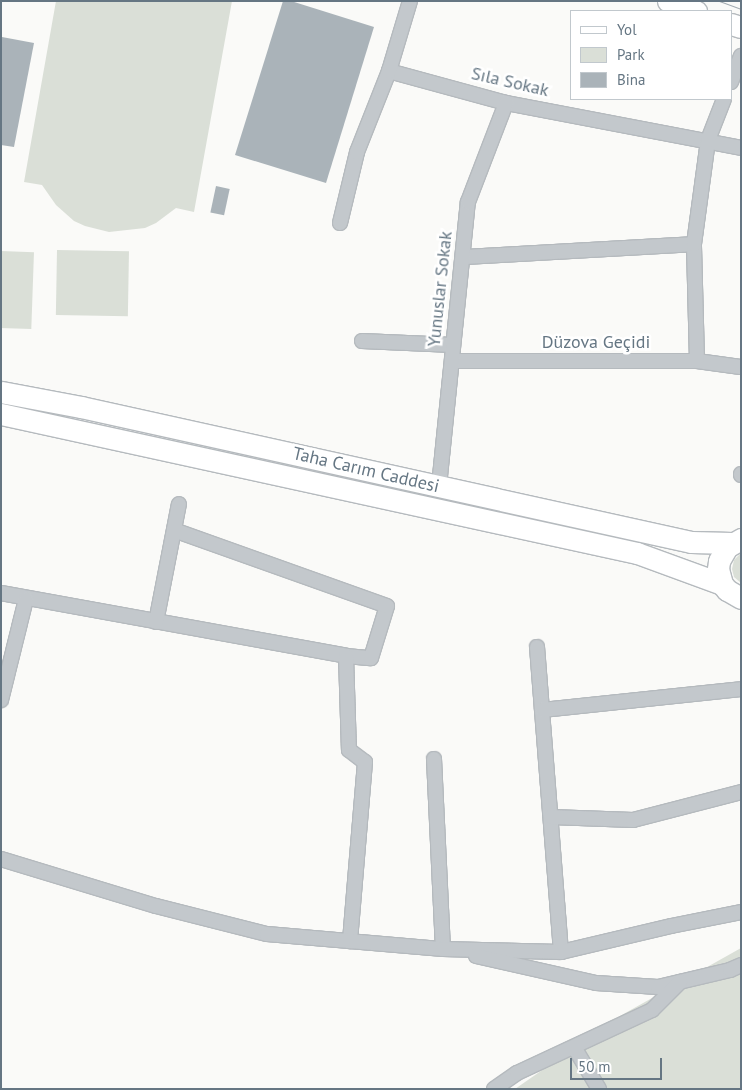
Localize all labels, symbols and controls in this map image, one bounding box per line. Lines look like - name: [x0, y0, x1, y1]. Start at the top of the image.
- legend: [570, 10, 732, 100]
- text: Yol: [617, 20, 637, 39]
- text: Park: [617, 45, 645, 64]
- street label: Sıla Sokak: [469, 63, 551, 101]
- text: Bina: [617, 70, 645, 89]
- street label: Yunuslar Sokak: [423, 230, 457, 348]
- street label: Düzova Geçidi: [542, 331, 650, 353]
- street label: Taha Carım Caddesi: [291, 443, 441, 497]
- scale bar: [572, 1048, 664, 1080]
- text: 50 m: [578, 1057, 611, 1076]

